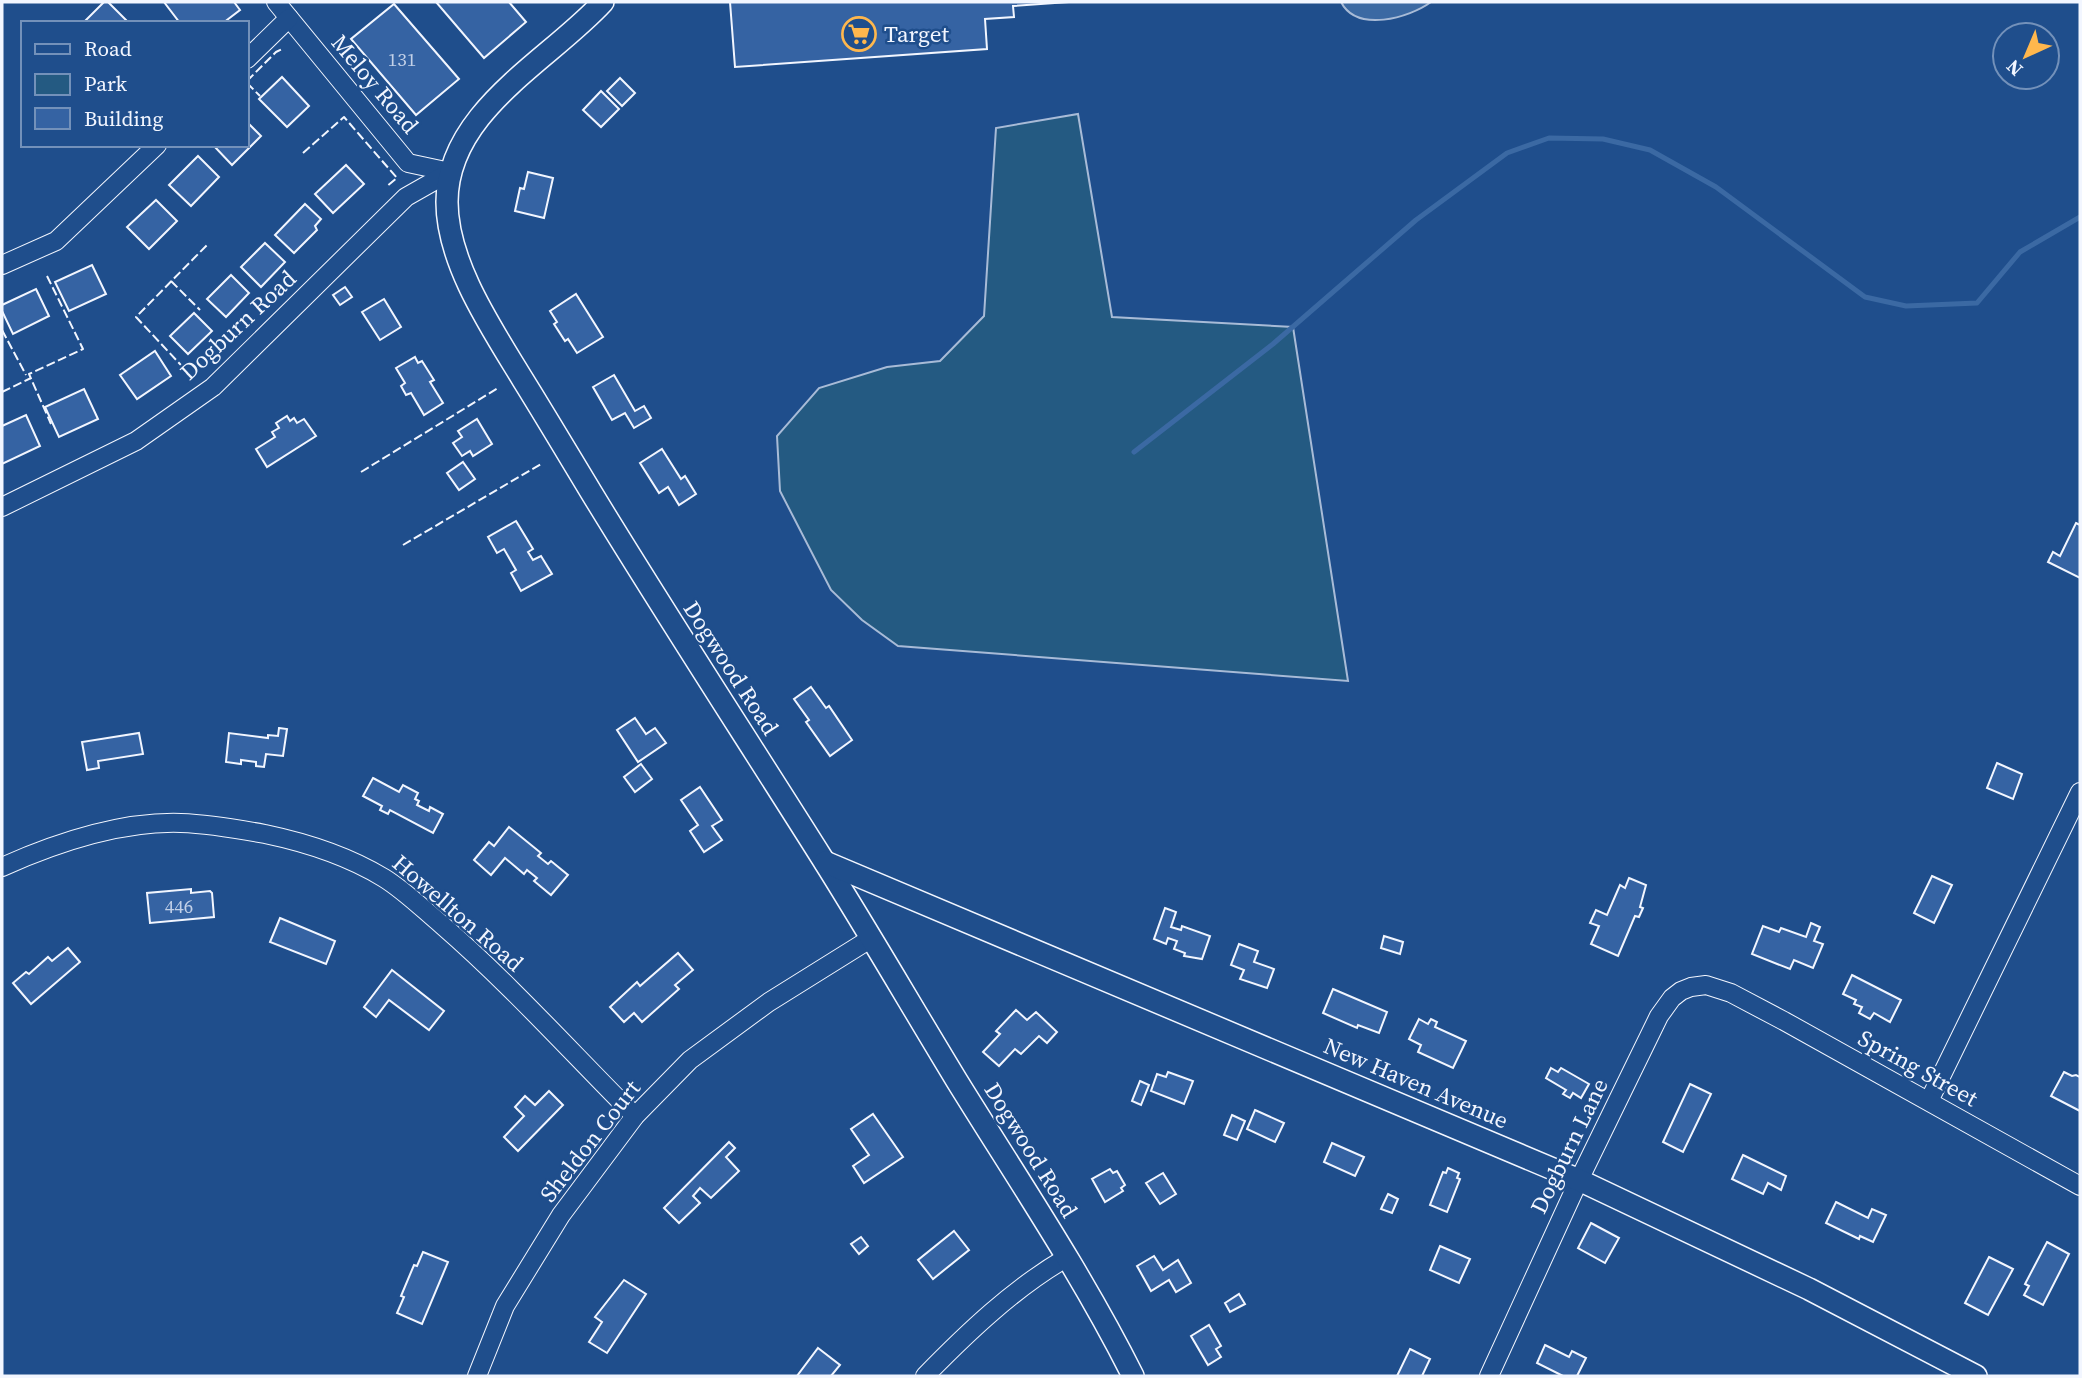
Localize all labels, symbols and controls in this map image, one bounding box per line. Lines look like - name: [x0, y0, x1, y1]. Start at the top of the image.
- supermarket icon: Target: [840, 15, 878, 53]
- place label: Target: [884, 18, 949, 50]
- legend: [21, 21, 248, 147]
- north arrow: [1991, 21, 2061, 91]
- street label: Meloy Road: [324, 28, 426, 140]
- text: Road: [84, 34, 132, 63]
- house number: 131: [388, 46, 416, 72]
- text: N: [2000, 54, 2028, 82]
- text: Park: [84, 69, 128, 98]
- text: Building: [84, 104, 163, 133]
- street label: Dogburn Road: [173, 263, 303, 387]
- street label: Dogwood Road: [676, 595, 786, 741]
- street label: Howellton Road: [386, 847, 530, 979]
- house number: 446: [165, 893, 193, 919]
- street label: Spring Street: [1852, 1022, 1984, 1114]
- street label: New Haven Avenue: [1319, 1030, 1513, 1136]
- street label: Sheldon Court: [532, 1073, 648, 1209]
- street label: Dogburn Lane: [1522, 1073, 1616, 1219]
- street label: Dogwood Road: [977, 1076, 1085, 1224]

